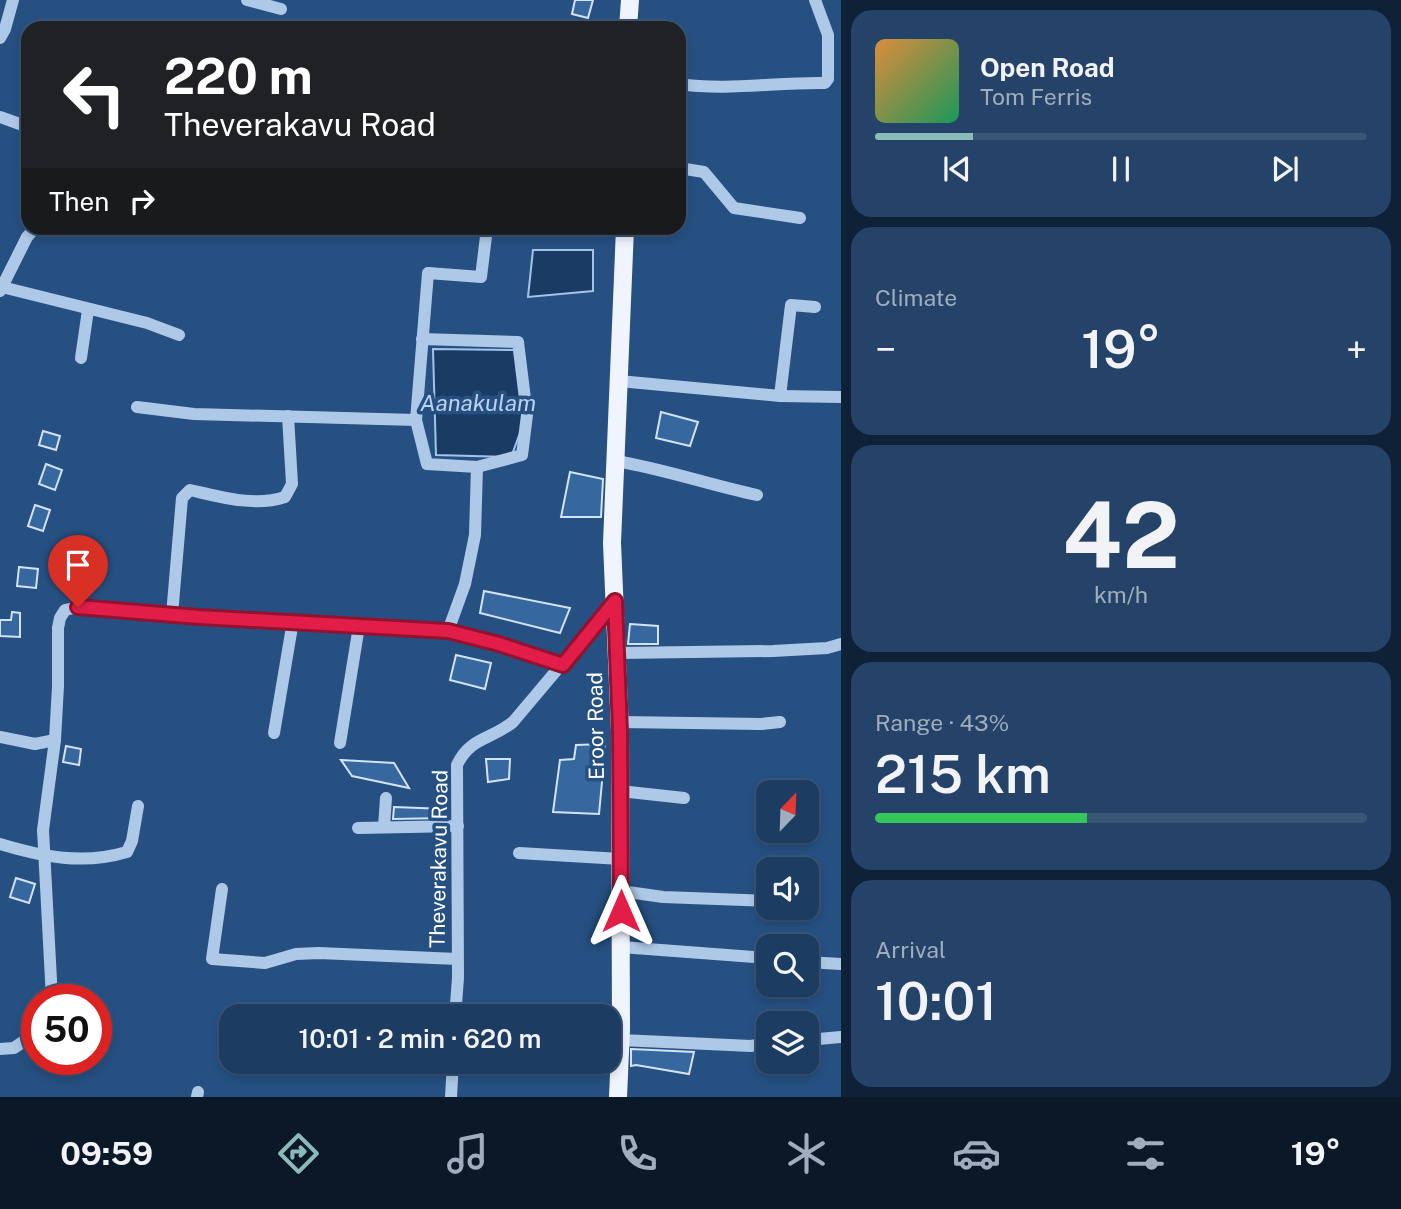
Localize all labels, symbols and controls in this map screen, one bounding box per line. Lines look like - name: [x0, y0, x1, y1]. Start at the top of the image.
- text: 220 m: [164, 47, 313, 105]
- icon: left: [49, 49, 140, 140]
- text: Open Road: [980, 52, 1115, 83]
- text: Tom Ferris: [980, 83, 1092, 110]
- text: Theverakavu Road: [164, 106, 436, 143]
- icon: previous: [938, 150, 976, 188]
- icon: pause: [1102, 150, 1140, 188]
- icon: next: [1266, 150, 1304, 188]
- icon: right: [123, 182, 161, 220]
- text: Then: [49, 186, 109, 217]
- text: Climate: [875, 284, 957, 311]
- text: 19°: [1081, 319, 1161, 380]
- text: −: [875, 327, 896, 372]
- text: +: [1346, 327, 1367, 372]
- water label: Aanakulam: [420, 389, 536, 416]
- text: 42: [1062, 482, 1180, 588]
- pin: [48, 535, 108, 607]
- icon: arrive: [59, 546, 97, 584]
- text: km/h: [1094, 581, 1148, 608]
- street label: Eroor Road: [582, 672, 609, 780]
- text: Range · 43%: [875, 709, 1009, 736]
- text: 215 km: [875, 744, 1051, 805]
- street label: Theverakavu Road: [424, 770, 453, 948]
- north arrow: [756, 780, 819, 844]
- map controls: [756, 780, 819, 1074]
- button: sound: [756, 857, 819, 920]
- position arrow: [584, 874, 658, 948]
- button: search: [756, 934, 819, 997]
- text: Arrival: [875, 936, 946, 963]
- text: 10:01: [875, 971, 997, 1032]
- speed limit sign: 50: [21, 984, 112, 1075]
- button: layers: [756, 1011, 819, 1074]
- text: 10:01 · 2 min · 620 m: [298, 1023, 542, 1054]
- icon: directions: [274, 1129, 323, 1178]
- icon: music: [443, 1129, 492, 1178]
- icon: phone: [613, 1129, 662, 1178]
- icon: climate: [782, 1129, 831, 1178]
- icon: car: [952, 1129, 1001, 1178]
- icon: filters: [1121, 1129, 1170, 1178]
- text: 09:59: [60, 1135, 153, 1172]
- text: 19°: [1291, 1135, 1341, 1172]

